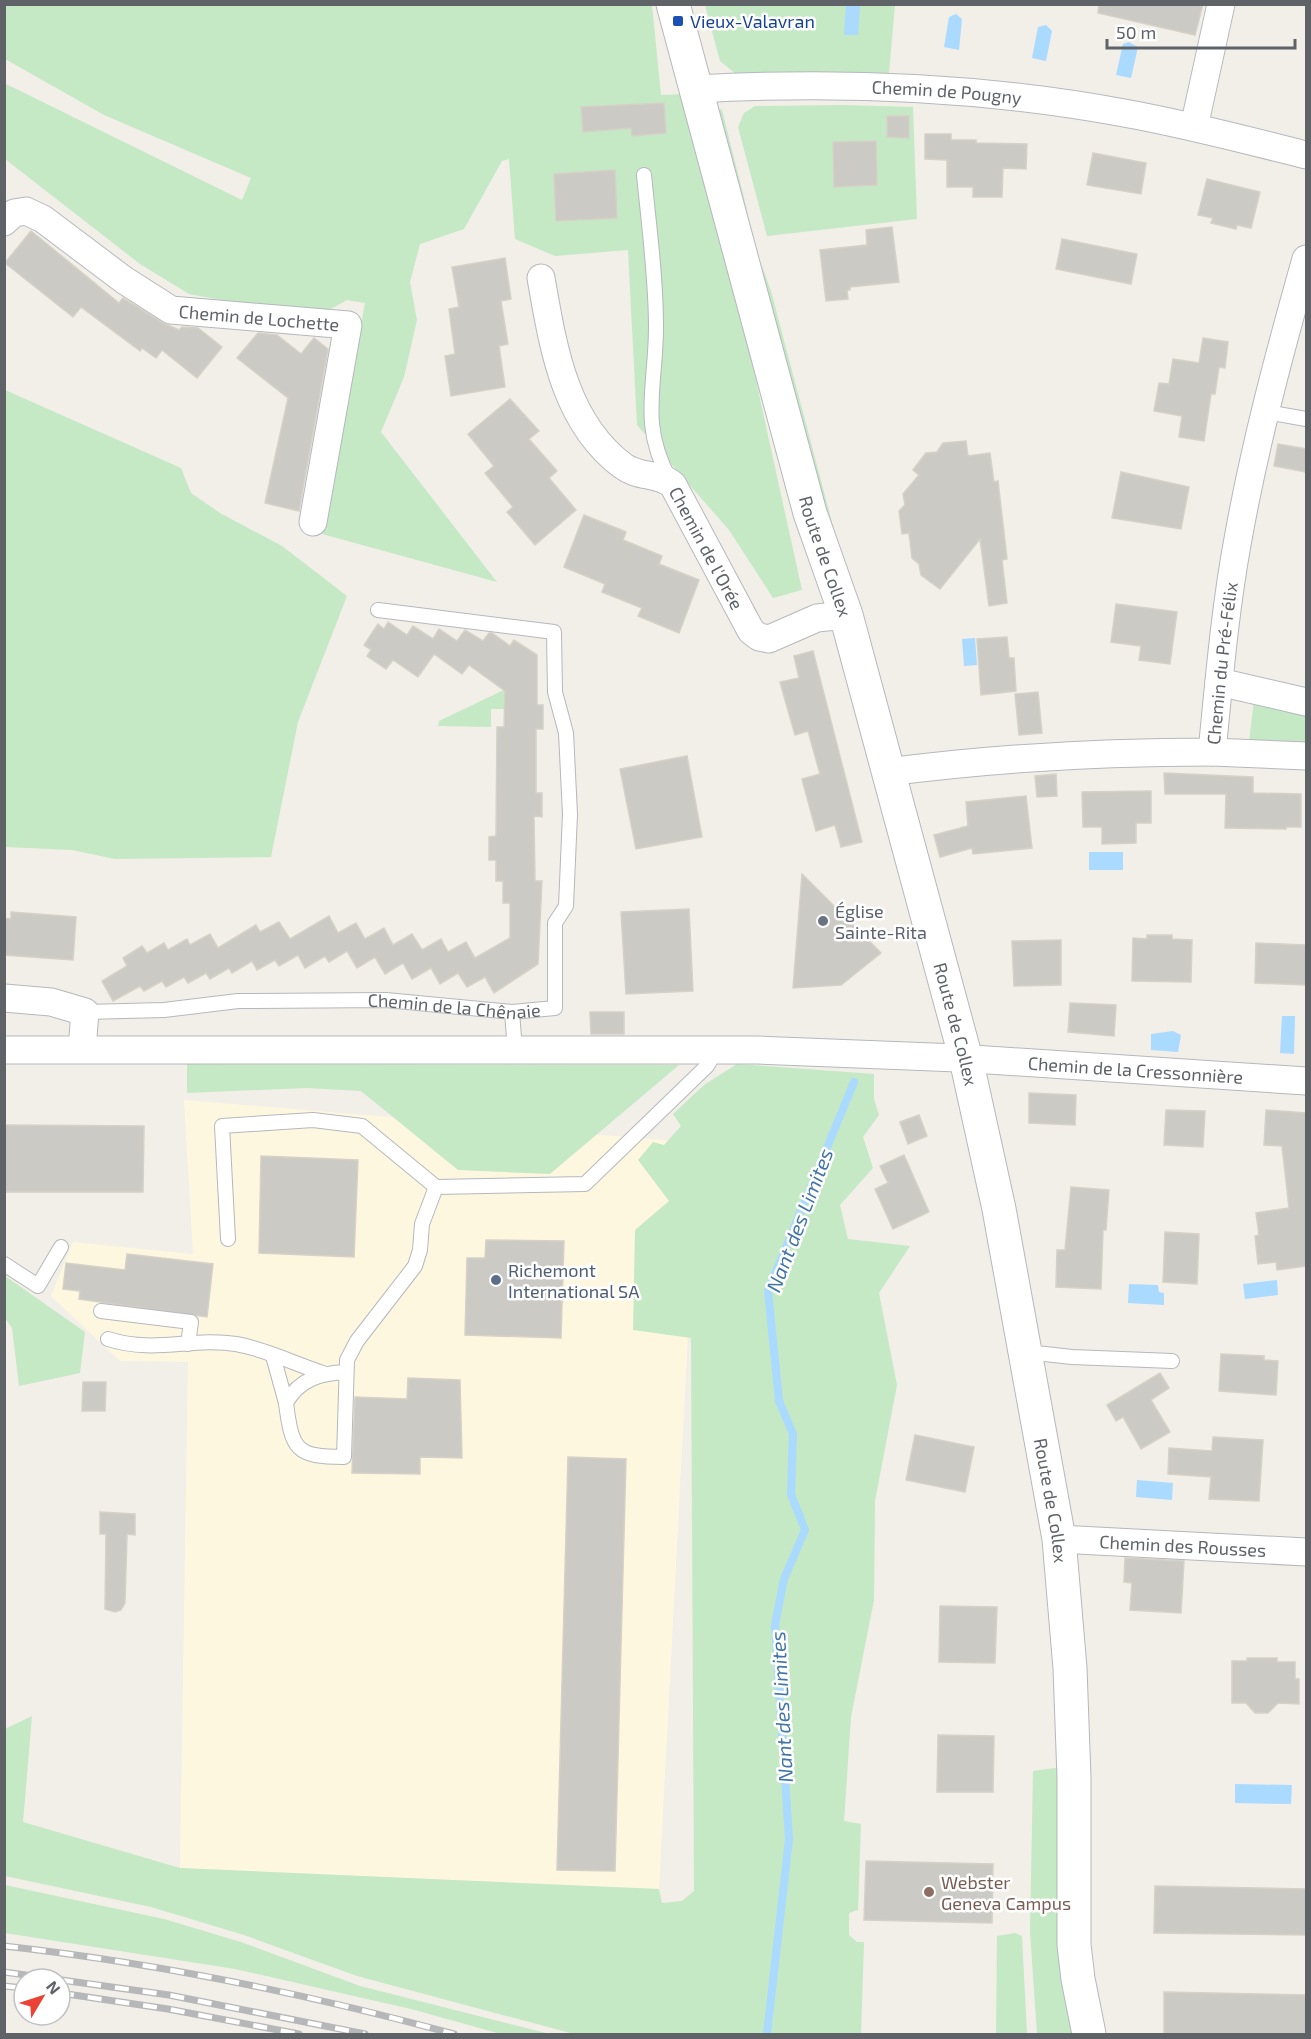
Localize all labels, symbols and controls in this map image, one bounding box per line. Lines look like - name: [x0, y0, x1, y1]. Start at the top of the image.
- place label: Vieux-Valavran: [690, 10, 815, 32]
- scale bar: [1107, 12, 1294, 50]
- marker: Vieux-Valavran: [671, 14, 685, 28]
- text: 50 m: [1116, 21, 1156, 43]
- street label: Chemin de Pougny: [871, 76, 1023, 109]
- street label: Chemin de Lochette: [178, 300, 340, 335]
- street label: Chemin de l'Orée: [665, 483, 748, 613]
- street label: Route de Collex: [795, 493, 857, 620]
- street label: Chemin du Pré-Félix: [1202, 580, 1242, 746]
- place label: Église Sainte-Rita: [835, 900, 927, 943]
- marker: Église Sainte-Rita: [816, 914, 830, 928]
- street label: Route de Collex: [929, 960, 983, 1088]
- street label: Chemin de la Chênaie: [368, 989, 541, 1023]
- street label: Chemin de la Cressonnière: [1027, 1052, 1244, 1088]
- water label: Nant des Limites: [761, 1145, 837, 1295]
- place label: Richemont International SA: [508, 1259, 640, 1302]
- marker: Richemont International SA: [489, 1273, 503, 1287]
- street label: Route de Collex: [1030, 1436, 1072, 1564]
- street label: Chemin des Rousses: [1099, 1530, 1267, 1561]
- water label: Nant des Limites: [765, 1631, 797, 1783]
- place label: Webster Geneva Campus: [941, 1871, 1071, 1914]
- marker: Webster Geneva Campus: [922, 1885, 936, 1899]
- north arrow: [12, 1967, 72, 2027]
- text: N: [43, 1977, 65, 1998]

